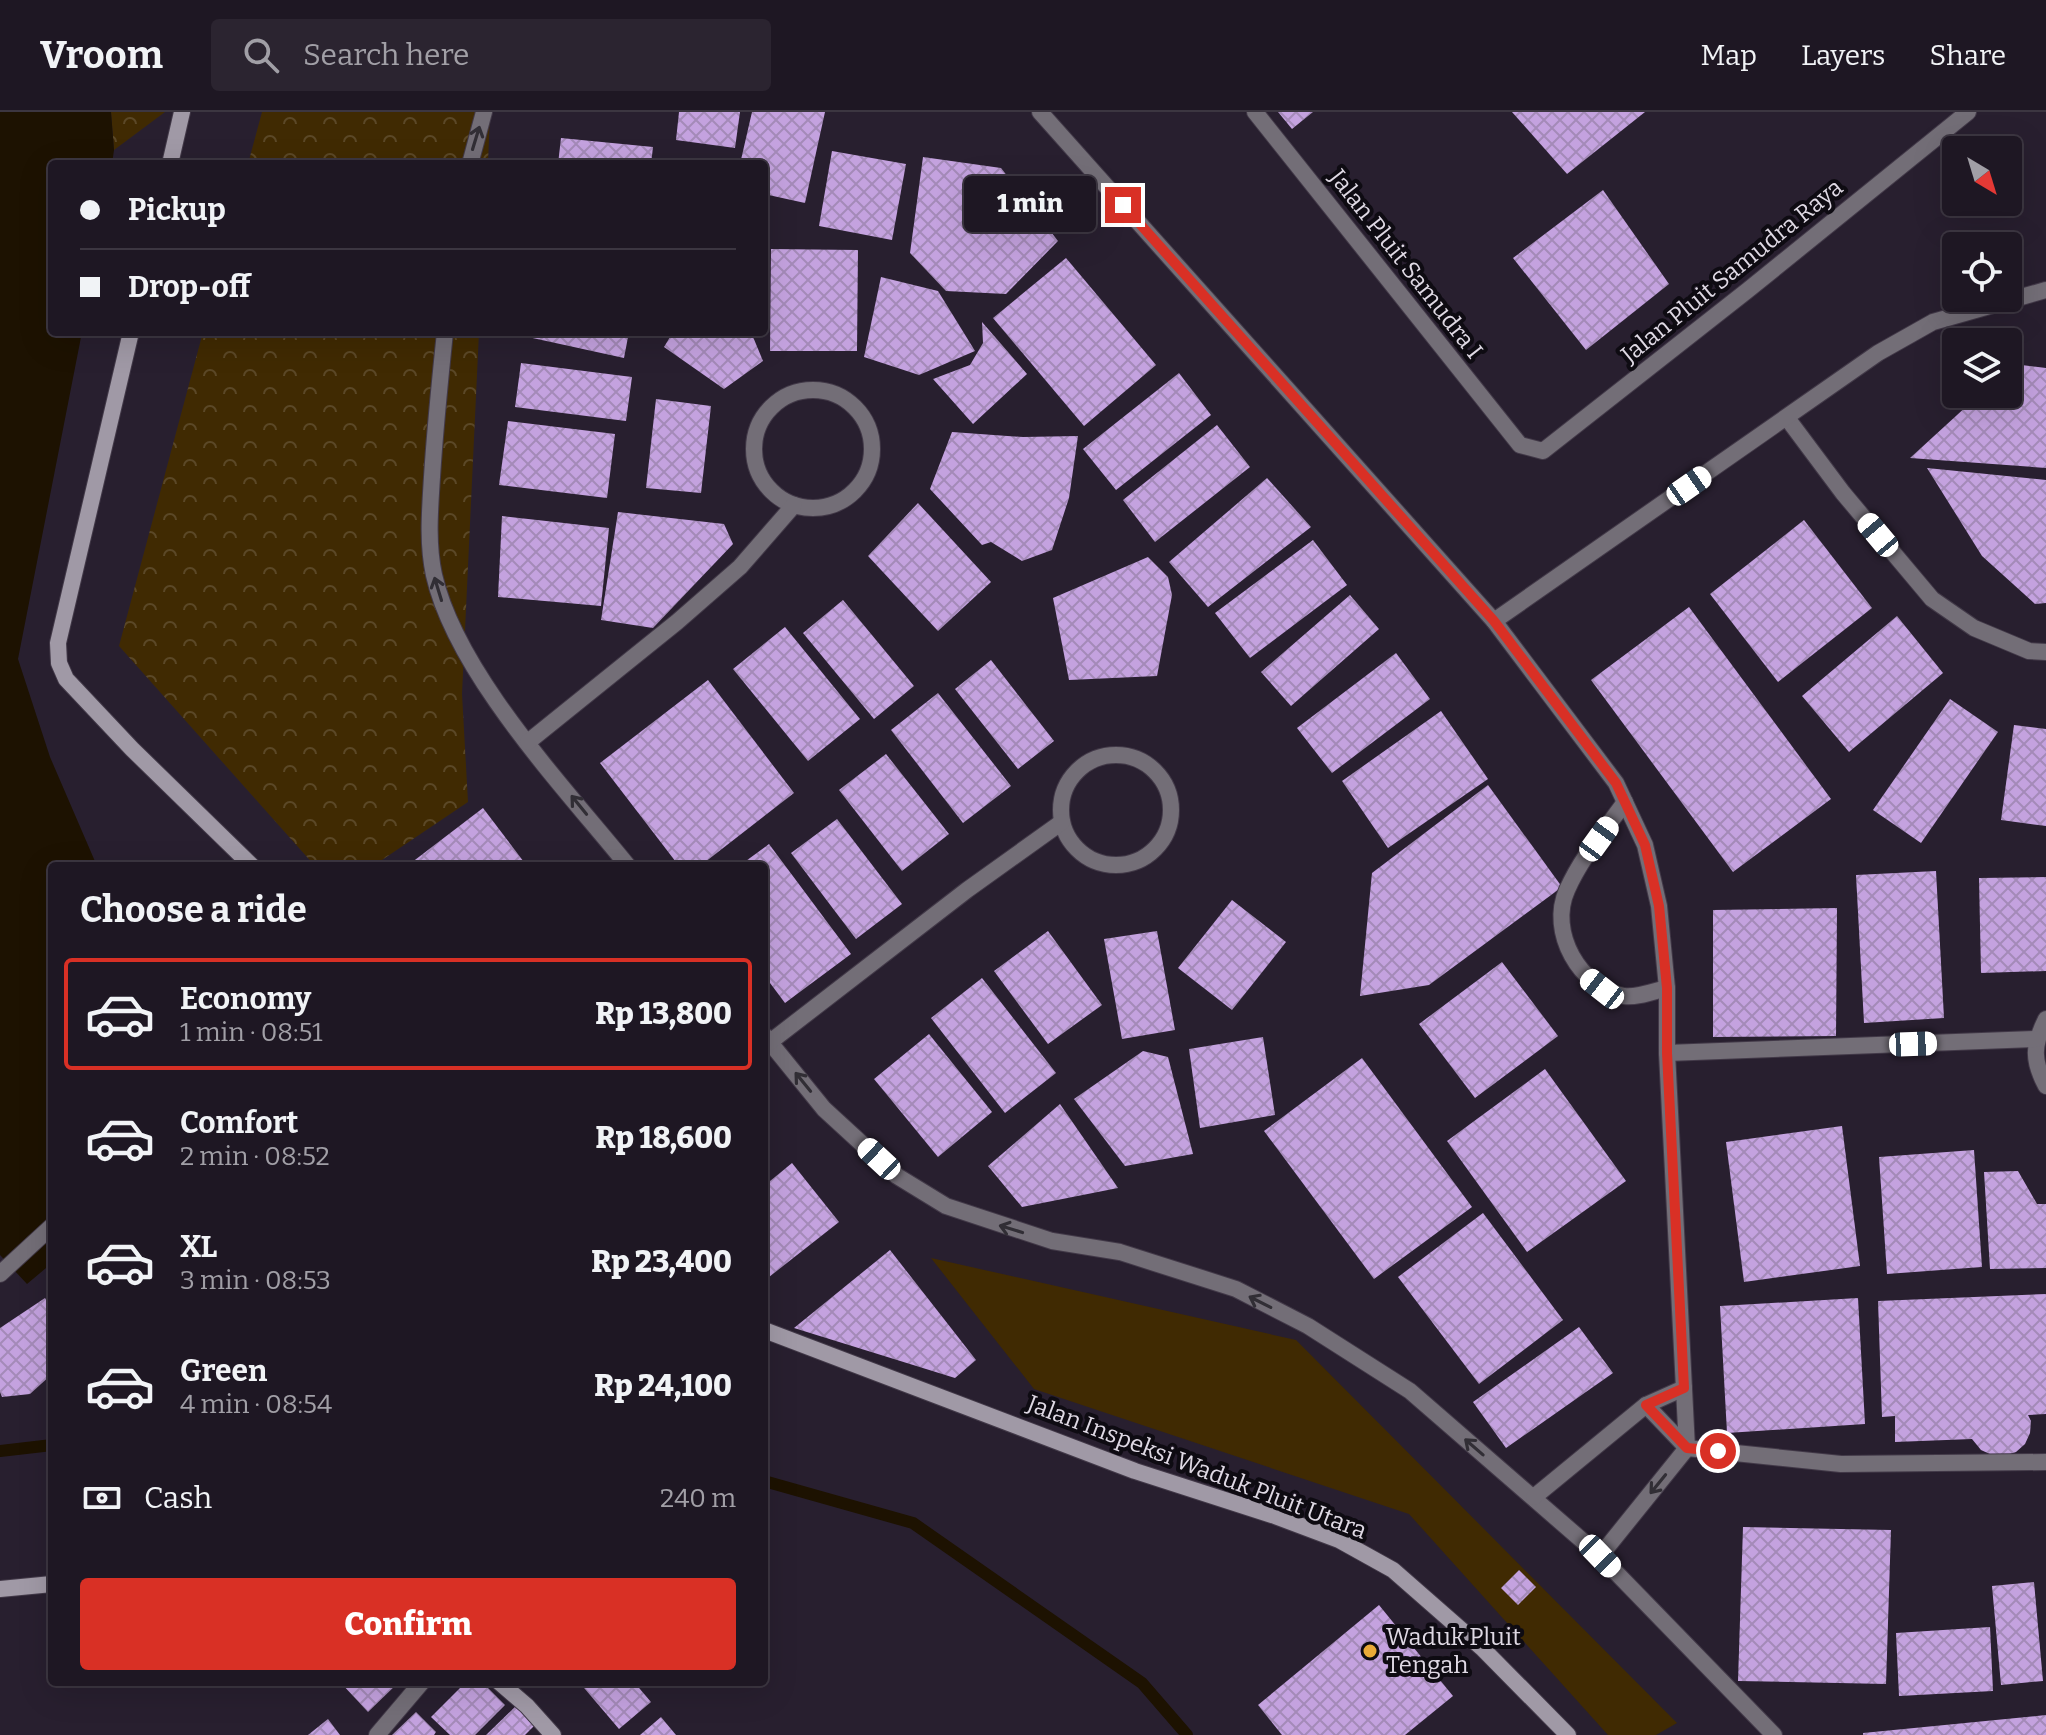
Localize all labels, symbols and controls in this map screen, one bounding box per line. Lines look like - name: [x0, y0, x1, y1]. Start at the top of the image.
- search box: [211, 19, 771, 91]
- text: Vroom: [40, 32, 163, 78]
- icon: search: [239, 33, 283, 77]
- text: Search here: [303, 37, 469, 73]
- text: Map: [1700, 39, 1757, 72]
- text: Layers: [1801, 39, 1885, 72]
- text: Share: [1929, 39, 2006, 72]
- one-way arrow: [469, 125, 484, 151]
- north arrow: [1942, 136, 2022, 216]
- map controls: [1942, 136, 2022, 408]
- street label: Jalan Pluit Samudra I: [1323, 163, 1488, 364]
- street label: Jalan Pluit Samudra Raya: [1615, 173, 1848, 370]
- callout: 1 min: [963, 177, 1095, 233]
- route end: [1105, 187, 1141, 223]
- text: 1 min: [997, 188, 1063, 219]
- text: Pickup: [128, 192, 226, 228]
- button: locate: [1942, 232, 2022, 312]
- text: Drop-off: [128, 269, 250, 305]
- button: layers: [1942, 328, 2022, 408]
- car: [1662, 462, 1716, 510]
- car: [1853, 509, 1903, 561]
- one-way arrow: [430, 576, 445, 602]
- one-way arrow: [570, 795, 588, 816]
- car: [1575, 813, 1623, 865]
- text: Choose a ride: [80, 888, 307, 932]
- car: [1576, 965, 1628, 1013]
- icon: car: [84, 978, 156, 1050]
- text: Economy: [180, 981, 311, 1017]
- text: Rp 13,800: [595, 996, 732, 1032]
- text: 1 min · 08:51: [180, 1017, 323, 1048]
- car: [1889, 1031, 1937, 1057]
- one-way arrow: [794, 1072, 812, 1093]
- icon: car: [84, 1102, 156, 1174]
- text: Comfort: [180, 1105, 298, 1141]
- text: Rp 18,600: [595, 1120, 732, 1156]
- car: [853, 1134, 905, 1184]
- text: 2 min · 08:52: [180, 1141, 330, 1172]
- one-way arrow: [999, 1221, 1025, 1236]
- icon: car: [84, 1226, 156, 1298]
- text: XL: [180, 1229, 217, 1265]
- text: Rp 23,400: [591, 1244, 732, 1280]
- text: 3 min · 08:53: [180, 1265, 331, 1296]
- one-way arrow: [1248, 1293, 1272, 1309]
- icon: car: [84, 1350, 156, 1422]
- text: Green: [180, 1353, 267, 1389]
- text: Rp 24,100: [594, 1368, 732, 1404]
- text: 4 min · 08:54: [180, 1389, 332, 1420]
- street label: Jalan Inspeksi Waduk Pluit Utara: [1023, 1389, 1371, 1545]
- route start: [1700, 1433, 1736, 1469]
- one-way arrow: [1465, 1438, 1485, 1456]
- one-way arrow: [1649, 1473, 1667, 1494]
- icon: cash: [80, 1476, 124, 1520]
- text: Cash: [144, 1480, 212, 1516]
- text: 240 m: [660, 1483, 736, 1514]
- car: [1575, 1530, 1625, 1582]
- button: Confirm: [80, 1578, 736, 1670]
- place label: Waduk Pluit Tengah: [1386, 1623, 1521, 1679]
- marker: Waduk Pluit Tengah: [1361, 1642, 1379, 1660]

